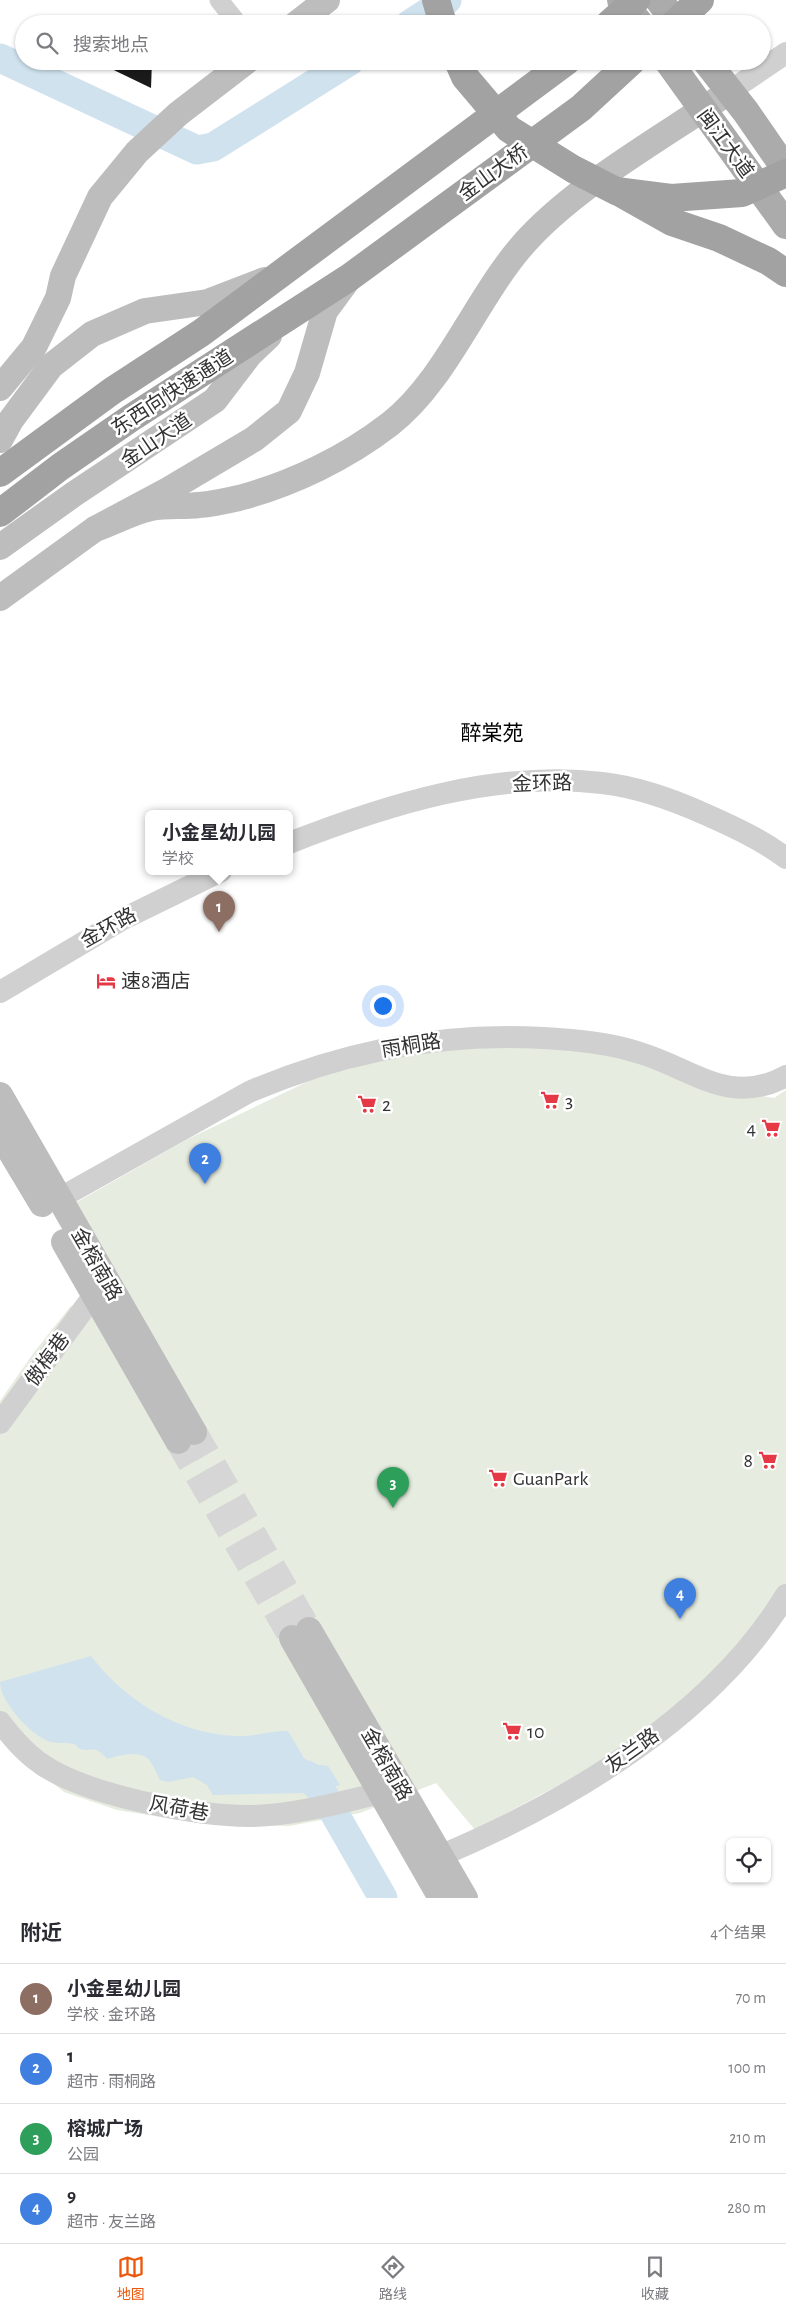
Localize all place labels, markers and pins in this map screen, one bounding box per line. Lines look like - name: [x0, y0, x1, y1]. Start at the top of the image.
- pin: 1: [203, 891, 235, 932]
- hotel icon: 速8酒店: [95, 970, 117, 992]
- place label: 速8酒店: [121, 971, 190, 992]
- supermarket icon: 3: [539, 1089, 561, 1111]
- place label: 3: [565, 1091, 573, 1111]
- supermarket icon: 2: [356, 1093, 378, 1115]
- place label: 2: [382, 1095, 391, 1115]
- supermarket icon: 4: [760, 1117, 782, 1139]
- place label: 4: [746, 1119, 756, 1139]
- pin: 2: [189, 1143, 221, 1184]
- supermarket icon: 8: [757, 1449, 779, 1471]
- place label: 8: [744, 1451, 753, 1471]
- pin: 3: [377, 1467, 409, 1508]
- supermarket icon: GuanPark: [487, 1467, 509, 1489]
- place label: GuanPark: [513, 1469, 588, 1489]
- pin: 4: [664, 1578, 696, 1619]
- supermarket icon: 10: [501, 1720, 523, 1742]
- place label: 10: [527, 1722, 544, 1742]

